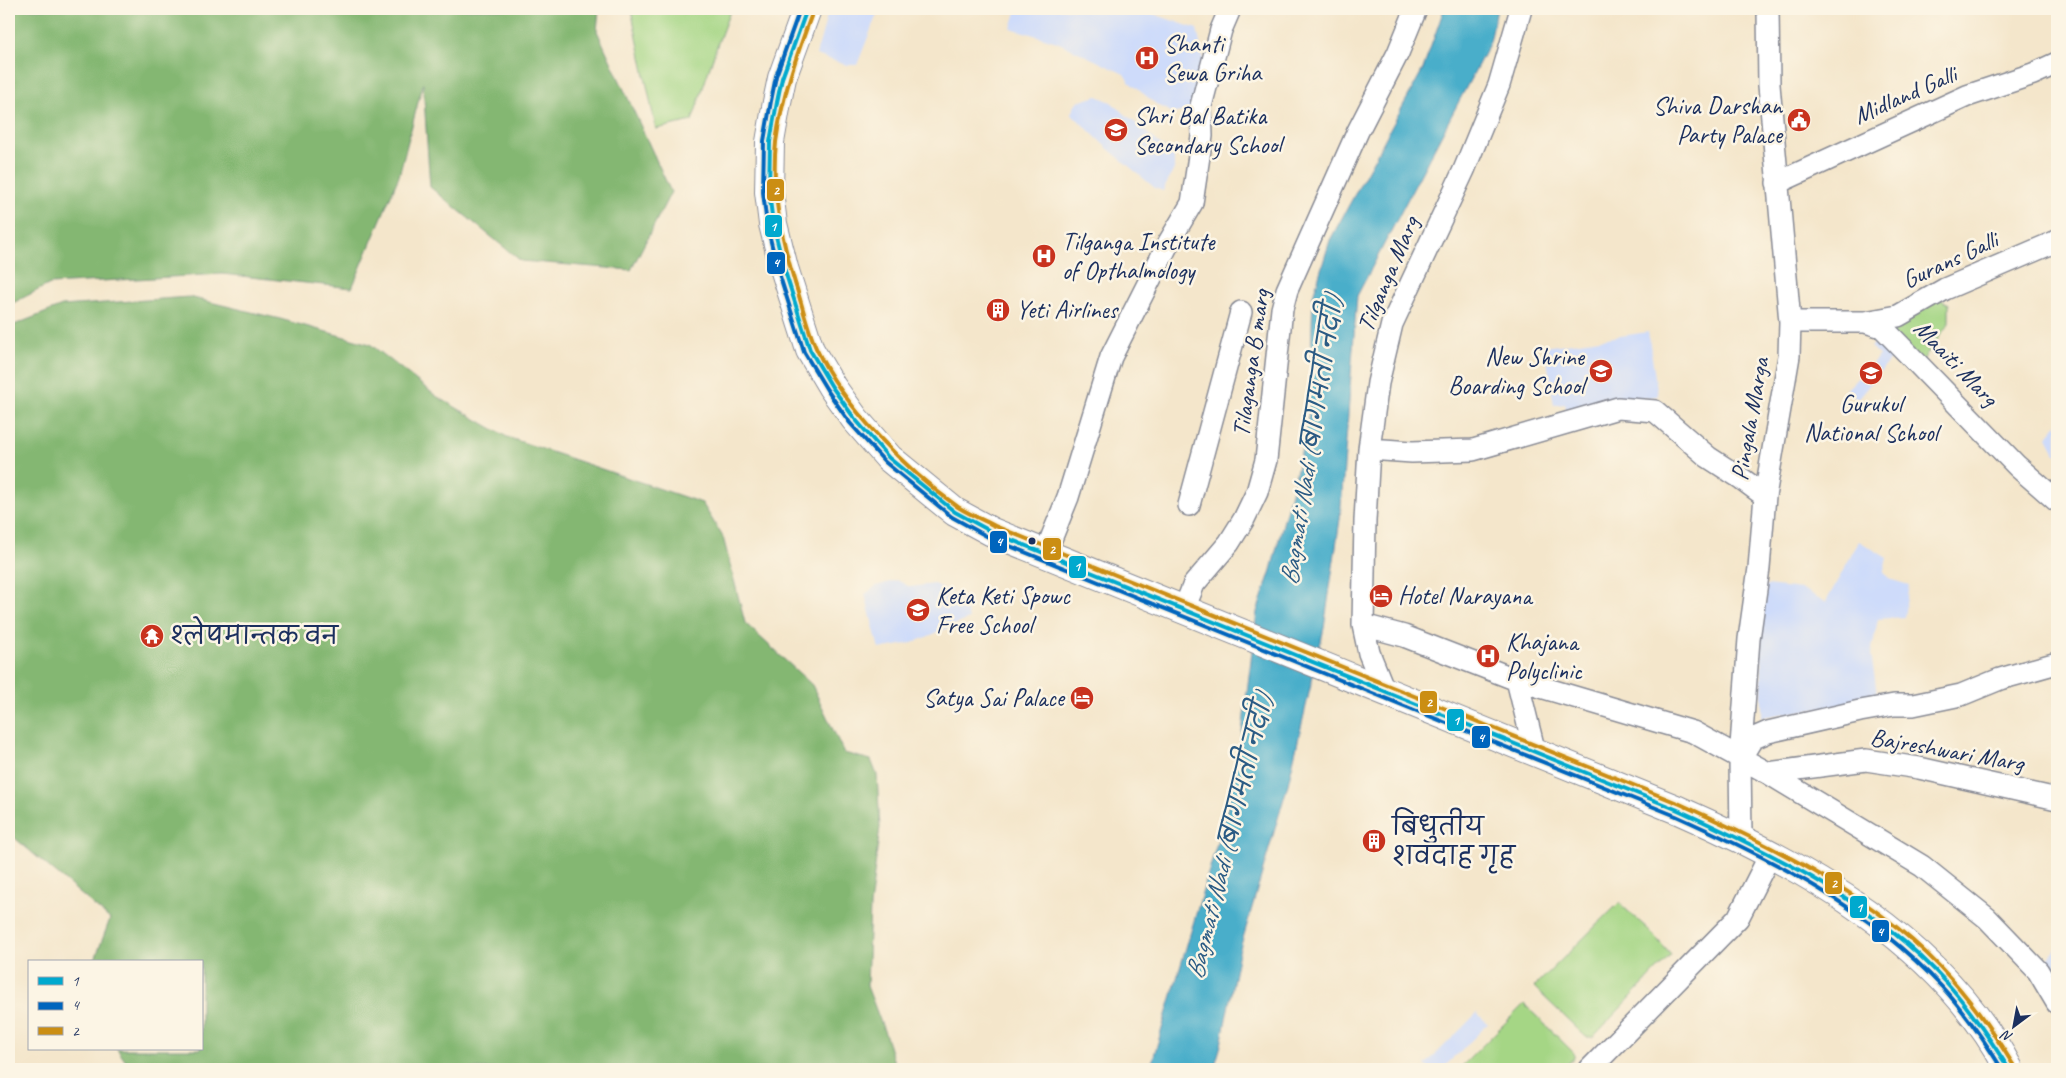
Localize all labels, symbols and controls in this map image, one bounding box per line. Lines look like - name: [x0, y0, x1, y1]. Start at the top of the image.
- place label: Shanti Sewa Griha: [1164, 28, 1263, 89]
- hospital icon: Shanti Sewa Griha: [1134, 45, 1160, 71]
- street label: Midland Galli: [1848, 57, 1965, 132]
- place label: Shiva Darshan Party Palace: [1653, 90, 1784, 151]
- place label: Shri Bal Batika Secondary School: [1134, 100, 1286, 161]
- public building icon: Shiva Darshan Party Palace: [1786, 107, 1812, 133]
- school or university icon: Shri Bal Batika Secondary School: [1103, 117, 1129, 143]
- line badge: 2: [766, 178, 785, 202]
- text: 2: [773, 182, 781, 199]
- street label: Tilganga Marg: [1349, 209, 1427, 337]
- line badge: 1: [764, 214, 783, 238]
- text: 1: [770, 218, 778, 235]
- street label: Gurans Galli: [1897, 223, 2006, 296]
- place label: Tilganga Institute of Opthalmology: [1062, 226, 1216, 287]
- hospital icon: Tilganga Institute of Opthalmology: [1031, 243, 1057, 269]
- line badge: 4: [766, 251, 786, 275]
- text: 4: [773, 254, 781, 271]
- street label: Tilaganga B marg: [1225, 286, 1277, 439]
- water label: Bagmati Nadi (बागमती नदी): [1268, 289, 1351, 587]
- place label: Yeti Airlines: [1016, 294, 1120, 326]
- building icon: Yeti Airlines: [985, 297, 1011, 323]
- street label: Maaiti Marg: [1907, 313, 2007, 415]
- place label: New Shrine Boarding School: [1448, 341, 1589, 402]
- street label: Pingala Marga: [1723, 353, 1777, 483]
- school or university icon: New Shrine Boarding School: [1588, 358, 1614, 384]
- school or university icon: Gurukul National School: [1858, 360, 1884, 386]
- place label: Gurukul National School: [1804, 388, 1943, 449]
- line badge: 4: [989, 530, 1008, 554]
- text: 4: [996, 533, 1004, 550]
- unlabelled marker: [1027, 536, 1037, 546]
- line badge: 2: [1042, 537, 1062, 561]
- text: 2: [1049, 541, 1057, 558]
- line badge: 1: [1068, 555, 1087, 579]
- text: 1: [1074, 558, 1082, 575]
- place label: Keta Keti Spowc Free School: [936, 580, 1071, 641]
- place label: Hotel Narayana: [1398, 580, 1534, 612]
- hotel icon: Hotel Narayana: [1368, 583, 1394, 609]
- school or university icon: Keta Keti Spowc Free School: [905, 597, 931, 623]
- place label: श्लेषमान्तक वन: [170, 616, 340, 652]
- temple icon: श्लेषमान्तक वन: [139, 623, 165, 649]
- place label: Khajana Polyclinic: [1506, 626, 1583, 687]
- hospital icon: Khajana Polyclinic: [1475, 643, 1501, 669]
- place label: Satya Sai Palace: [923, 682, 1066, 714]
- hotel icon: Satya Sai Palace: [1069, 685, 1095, 711]
- water label: Bagmati Nadi (बागमती नदी): [1174, 686, 1282, 982]
- line badge: 2: [1419, 690, 1438, 714]
- text: 2: [1426, 694, 1434, 711]
- line badge: 1: [1446, 708, 1465, 732]
- text: 1: [1453, 712, 1461, 729]
- street label: Bajreshwari Marg: [1868, 721, 2028, 780]
- line badge: 4: [1471, 725, 1491, 749]
- text: 4: [1478, 729, 1486, 746]
- place label: बिधुतीय शवदाह गृह: [1390, 807, 1517, 874]
- building icon: बिधुतीय शवदाह गृह: [1361, 828, 1387, 854]
- line badge: 2: [1824, 871, 1843, 895]
- text: 2: [1831, 875, 1839, 892]
- line badge: 1: [1849, 895, 1868, 919]
- text: 1: [1856, 899, 1864, 916]
- line badge: 4: [1871, 919, 1890, 943]
- text: 4: [1877, 923, 1885, 940]
- legend: [28, 960, 202, 1050]
- text: 1: [72, 972, 80, 991]
- text: 4: [72, 996, 80, 1015]
- north arrow: [1988, 1000, 2038, 1050]
- text: 2: [72, 1022, 80, 1041]
- text: N: [1997, 1026, 2016, 1046]

